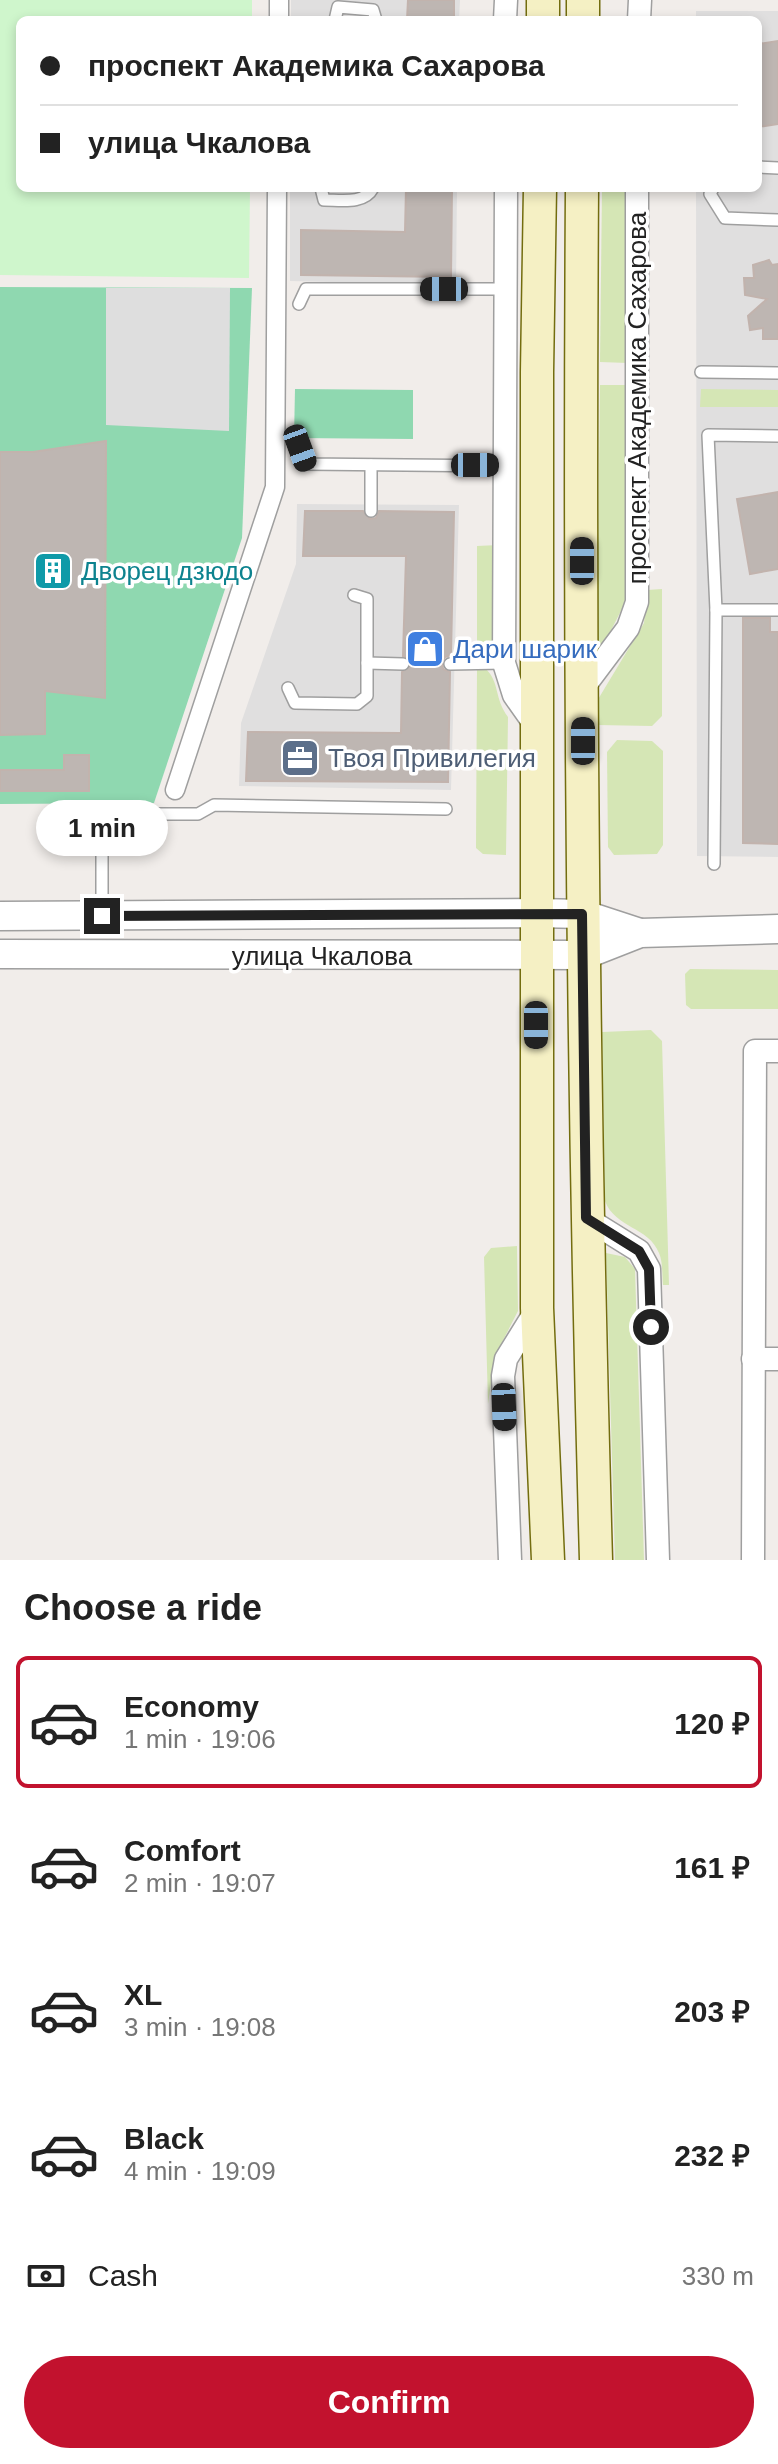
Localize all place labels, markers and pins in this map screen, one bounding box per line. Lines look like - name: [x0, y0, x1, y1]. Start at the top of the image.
- building icon: Дворец дзюдо: [32, 550, 74, 592]
- place label: Дворец дзюдо: [81, 556, 253, 586]
- shop icon: Дари шарик: [404, 628, 446, 670]
- place label: Дари шарик: [453, 634, 598, 664]
- office icon: Твоя Привилегия: [279, 737, 321, 779]
- place label: Твоя Привилегия: [328, 743, 536, 773]

